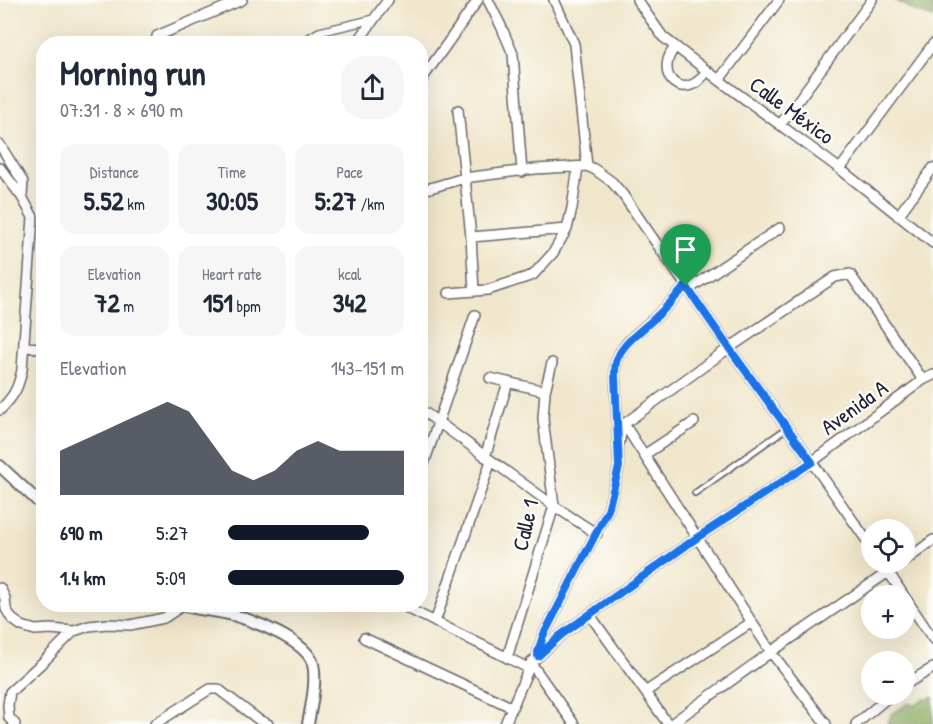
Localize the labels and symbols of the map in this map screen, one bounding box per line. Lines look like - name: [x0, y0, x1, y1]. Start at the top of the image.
- street label: Calle México: [744, 69, 841, 151]
- pin: [660, 224, 711, 286]
- street label: Avenida A: [814, 372, 894, 442]
- street label: Calle 1: [505, 496, 545, 554]

